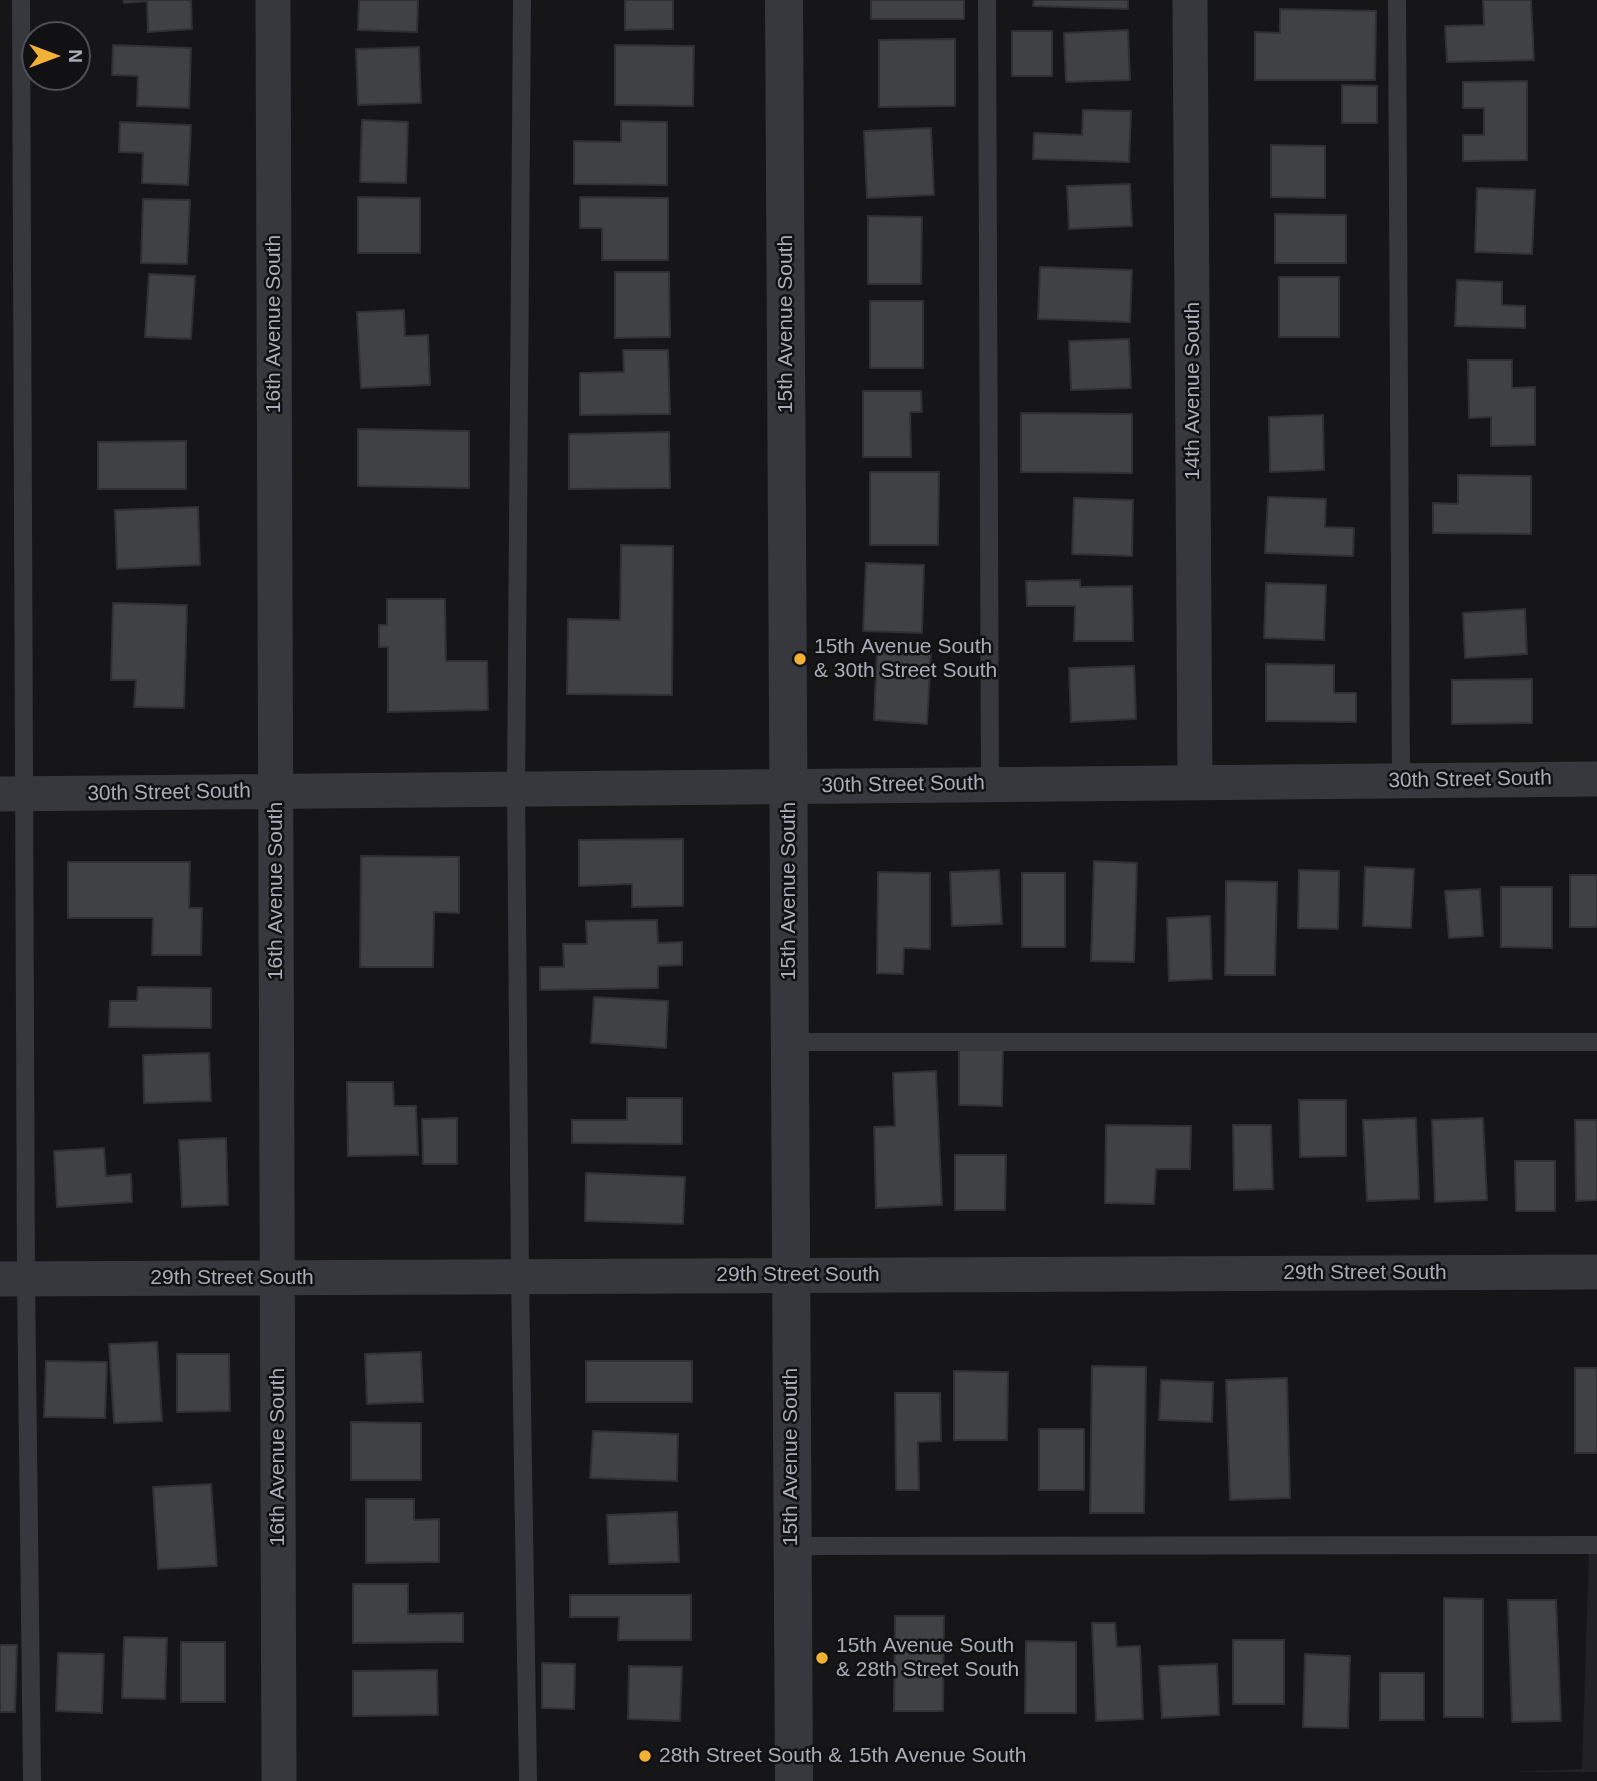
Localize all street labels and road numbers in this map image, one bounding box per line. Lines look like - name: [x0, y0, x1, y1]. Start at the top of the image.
- street label: 16th Avenue South: [261, 235, 287, 413]
- street label: 15th Avenue South: [773, 235, 799, 413]
- street label: 14th Avenue South: [1180, 302, 1206, 480]
- street label: 30th Street South: [1388, 766, 1552, 794]
- street label: 30th Street South: [821, 771, 985, 799]
- street label: 30th Street South: [87, 779, 251, 807]
- street label: 16th Avenue South: [263, 802, 289, 980]
- street label: 15th Avenue South: [776, 802, 802, 980]
- street label: 29th Street South: [1283, 1260, 1447, 1286]
- street label: 29th Street South: [716, 1262, 880, 1288]
- street label: 29th Street South: [150, 1265, 314, 1291]
- street label: 16th Avenue South: [265, 1368, 291, 1546]
- street label: 15th Avenue South: [778, 1368, 804, 1546]

